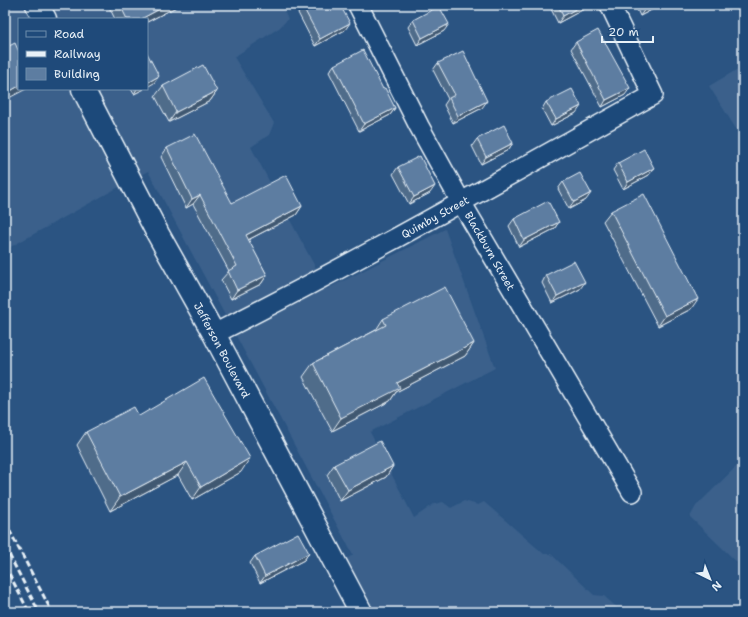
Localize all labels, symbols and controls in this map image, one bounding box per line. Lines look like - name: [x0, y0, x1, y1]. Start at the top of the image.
- legend: [18, 18, 148, 90]
- scale bar: [602, 18, 653, 44]
- text: 20 m: [608, 24, 639, 40]
- text: Road: [54, 26, 85, 42]
- text: Railway: [54, 46, 101, 62]
- text: Building: [54, 66, 100, 82]
- street label: Quimby Street: [399, 192, 472, 242]
- street label: Blackburn Street: [461, 209, 518, 294]
- street label: Jefferson Boulevard: [190, 300, 253, 401]
- north arrow: [690, 559, 730, 599]
- text: N: [708, 577, 725, 595]

